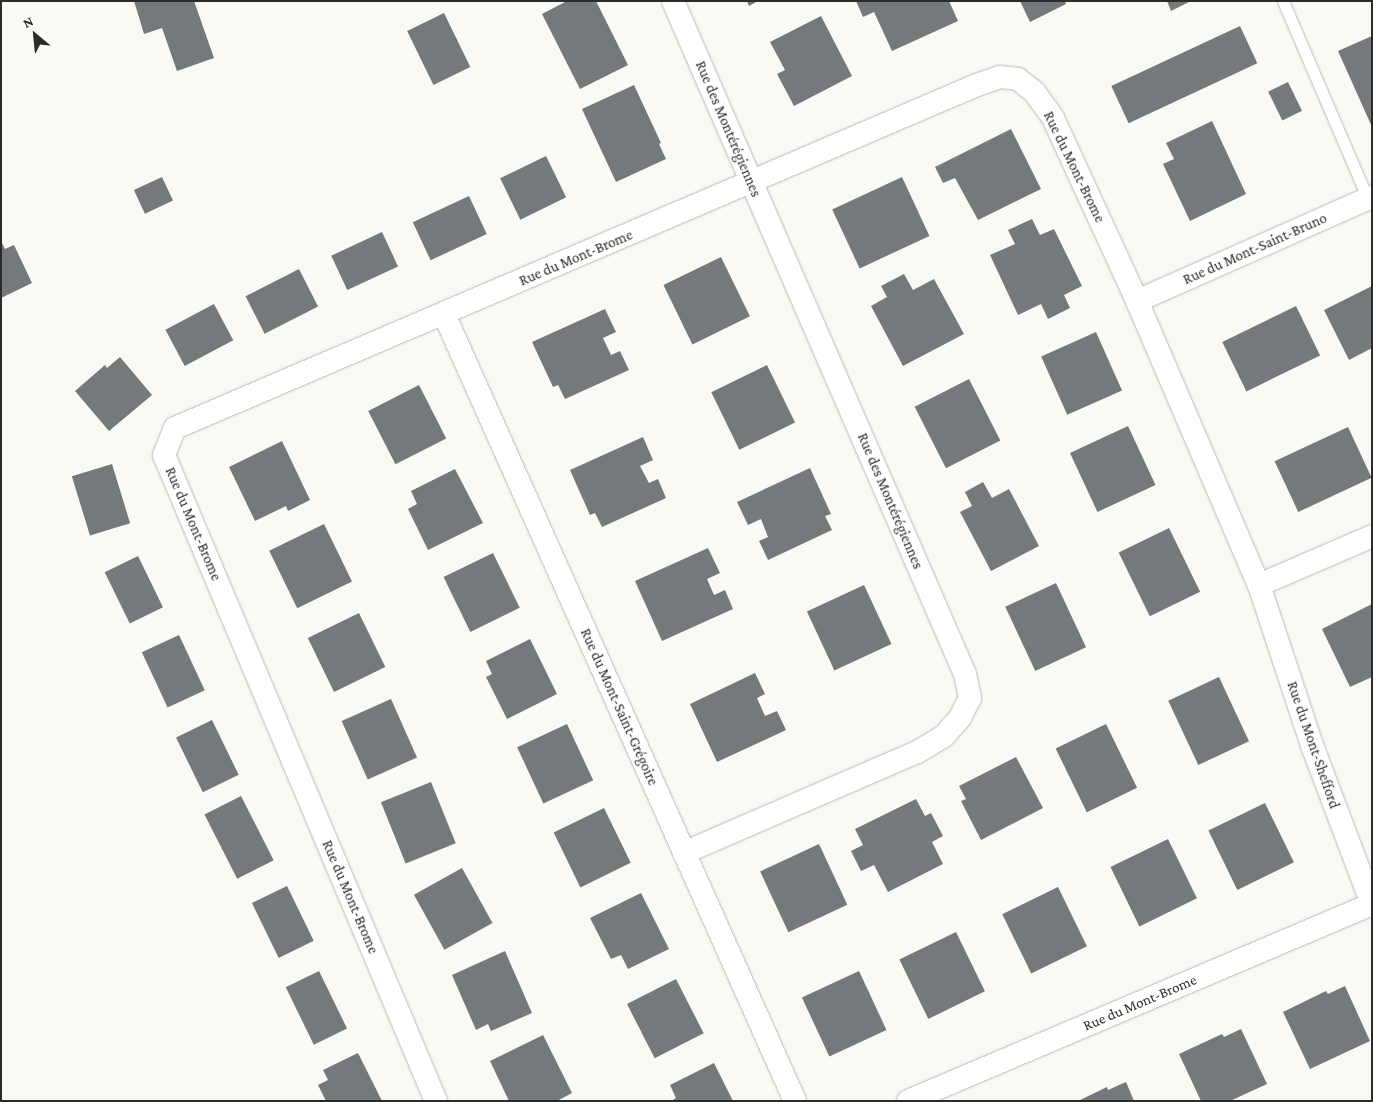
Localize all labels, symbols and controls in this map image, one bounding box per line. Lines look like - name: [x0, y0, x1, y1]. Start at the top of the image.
- north arrow: [10, 10, 60, 60]
- text: N: [20, 12, 36, 31]
- street label: Rue des Montérégiennes: [691, 58, 765, 200]
- street label: Rue du Mont-Brome: [1039, 108, 1109, 226]
- street label: Rue du Mont-Saint-Bruno: [1180, 209, 1330, 289]
- street label: Rue du Mont-Brome: [516, 226, 636, 290]
- street label: Rue des Montérégiennes: [853, 430, 927, 572]
- street label: Rue du Mont-Brome: [161, 464, 225, 584]
- street label: Rue du Mont-Saint-Grégoire: [576, 626, 662, 788]
- street label: Rue du Mont-Shefford: [1283, 679, 1343, 811]
- street label: Rue du Mont-Brome: [318, 837, 382, 957]
- street label: Rue du Mont-Brome: [1080, 971, 1200, 1035]

